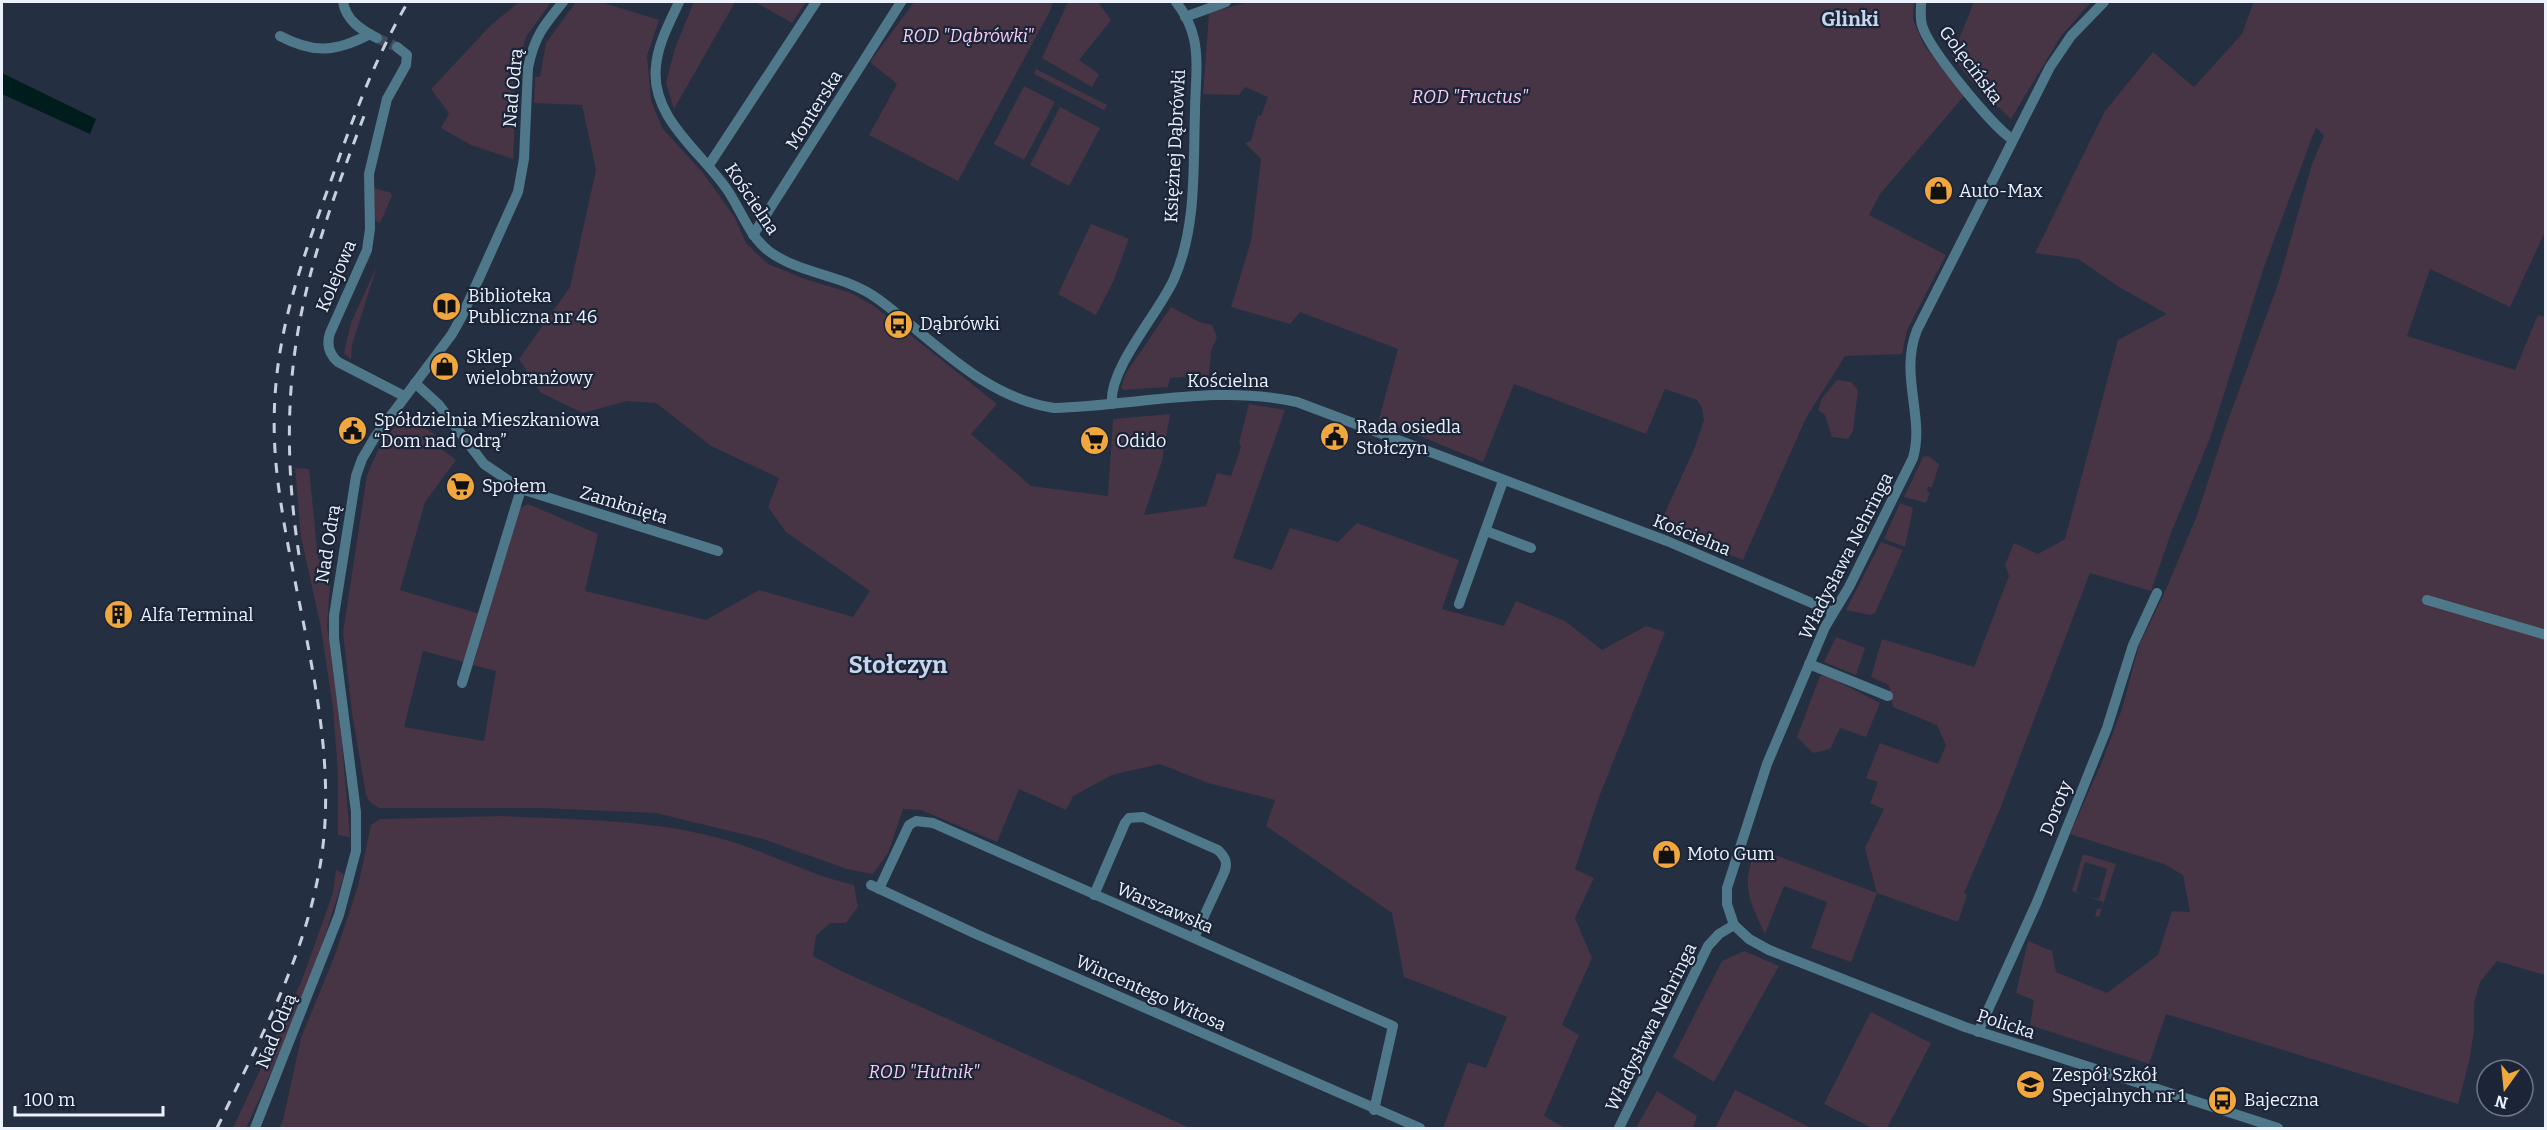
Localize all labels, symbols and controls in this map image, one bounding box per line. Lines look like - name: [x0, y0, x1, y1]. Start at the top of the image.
- district label: Glinki: [1821, 7, 1879, 31]
- street label: Golęcińska: [1934, 21, 2008, 109]
- park label: ROD "Dąbrówki": [902, 25, 1034, 47]
- street label: Nad Odrą: [499, 47, 527, 128]
- street label: Monterska: [781, 66, 847, 154]
- street label: Księżnej Dąbrówki: [1160, 69, 1190, 223]
- park label: ROD "Fructus": [1412, 86, 1528, 108]
- street label: Kościelna: [720, 159, 784, 239]
- shop icon: Auto-Max: [1922, 175, 1954, 207]
- place label: Auto-Max: [1959, 180, 2043, 202]
- street label: Kolejowa: [311, 237, 361, 315]
- place label: Biblioteka Publiczna nr 46: [468, 285, 597, 328]
- library icon: Biblioteka Publiczna nr 46: [431, 290, 463, 322]
- bus stop icon: Dąbrówki: [883, 308, 915, 340]
- place label: Dąbrówki: [920, 313, 1000, 335]
- place label: Sklep wielobranżowy: [465, 346, 593, 389]
- shop icon: Sklep wielobranżowy: [429, 351, 461, 383]
- street label: Kościelna: [1187, 370, 1269, 392]
- place label: Spółdzielnia Mieszkaniowa “Dom nad Odrą”: [374, 409, 600, 452]
- public building icon: Spółdzielnia Mieszkaniowa “Dom nad Odrą”: [337, 414, 369, 446]
- place label: Rada osiedla Stołczyn: [1356, 416, 1461, 459]
- public building icon: Rada osiedla Stołczyn: [1319, 421, 1351, 453]
- supermarket icon: Odido: [1079, 425, 1111, 457]
- place label: Odido: [1116, 430, 1166, 452]
- street label: Władysława Nehringa: [1794, 469, 1898, 643]
- supermarket icon: Społem: [445, 470, 477, 502]
- place label: Społem: [482, 475, 546, 497]
- street label: Zamknięta: [577, 481, 671, 529]
- street label: Nad Odrą: [311, 503, 345, 585]
- street label: Kościelna: [1650, 509, 1734, 561]
- building icon: Alfa Terminal: [103, 599, 135, 631]
- place label: Alfa Terminal: [140, 604, 253, 626]
- district label: Stołczyn: [849, 651, 948, 679]
- street label: Doroty: [2035, 777, 2077, 839]
- shop icon: Moto Gum: [1650, 838, 1682, 870]
- place label: Moto Gum: [1687, 843, 1775, 865]
- street label: Warszawska: [1113, 878, 1217, 938]
- street label: Władysława Nehringa: [1601, 939, 1701, 1115]
- street label: Wincentego Witosa: [1072, 950, 1230, 1036]
- street label: Nad Odrą: [251, 990, 301, 1072]
- street label: Policka: [1974, 1004, 2038, 1044]
- north arrow: [2475, 1058, 2535, 1118]
- park label: ROD "Hutnik": [869, 1061, 980, 1083]
- place label: Zespół Szkół Specjalnych nr 1: [2052, 1064, 2186, 1107]
- school or university icon: Zespół Szkół Specjalnych nr 1: [2015, 1069, 2047, 1101]
- scale bar: [15, 1079, 164, 1117]
- bus stop icon: Bajeczna: [2207, 1084, 2239, 1116]
- text: 100 m: [24, 1089, 75, 1111]
- place label: Bajeczna: [2244, 1089, 2319, 1111]
- text: N: [2493, 1091, 2510, 1113]

